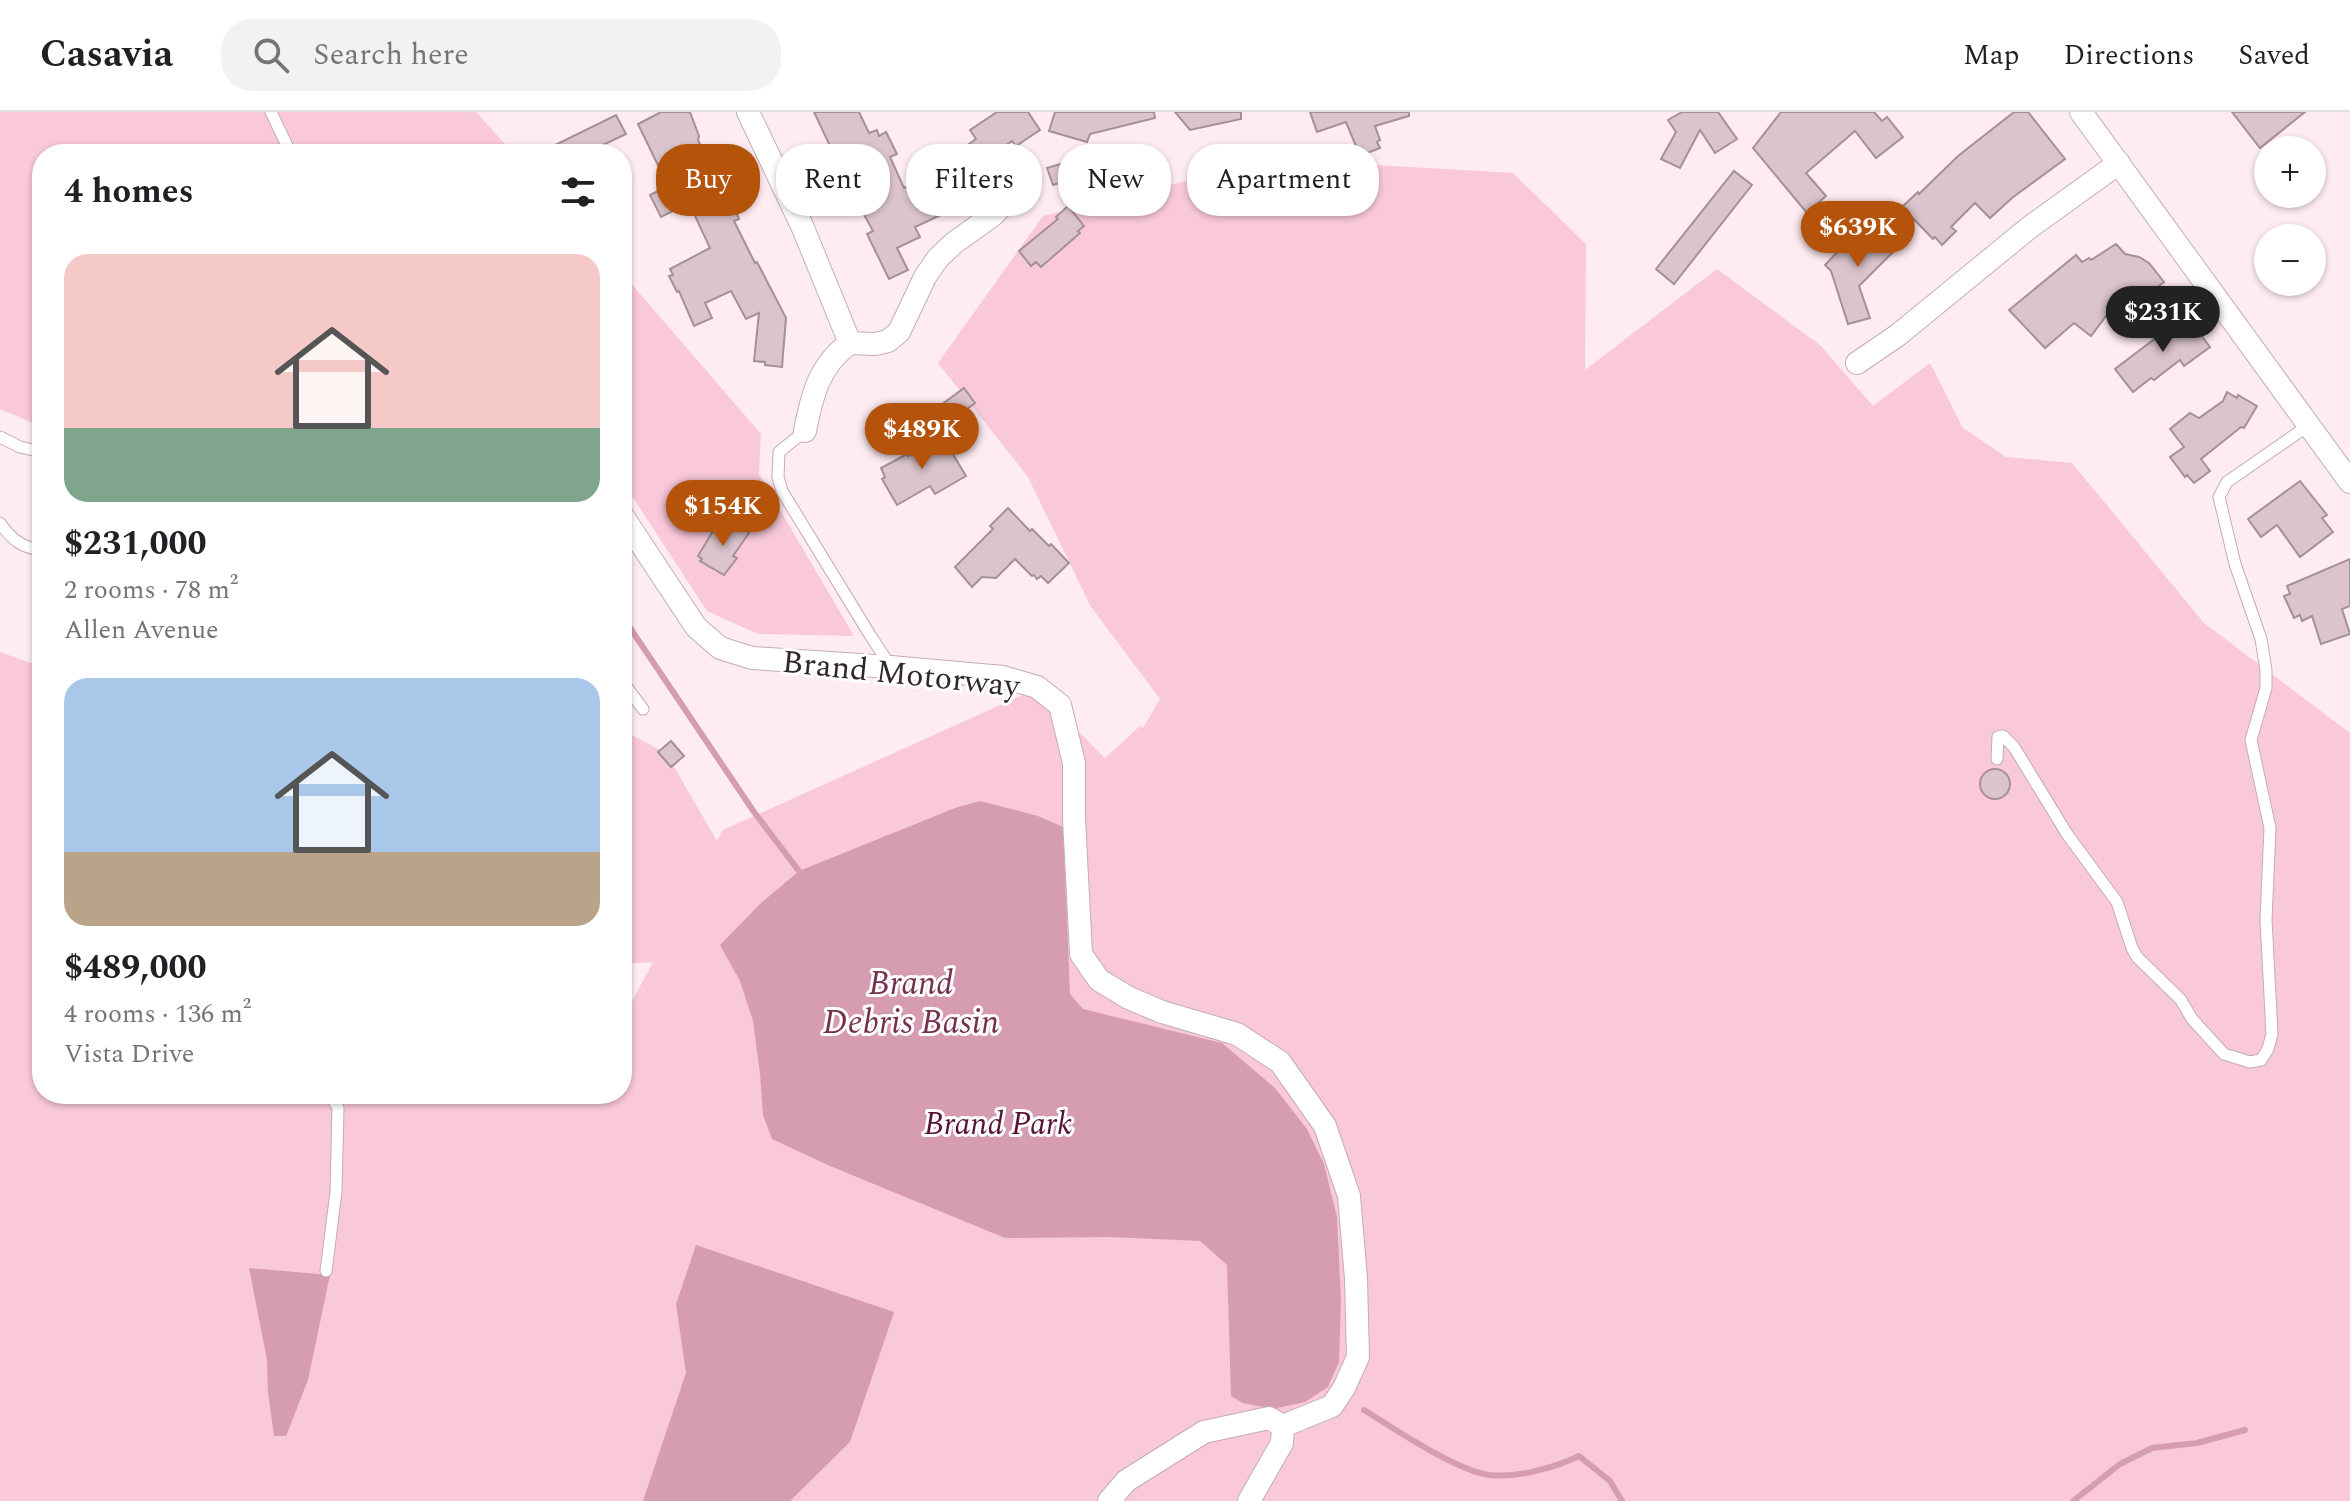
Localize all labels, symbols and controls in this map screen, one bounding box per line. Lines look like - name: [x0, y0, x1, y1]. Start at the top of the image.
- search box: [221, 19, 781, 91]
- text: Casavia: [40, 26, 173, 84]
- text: Search here: [313, 32, 469, 78]
- icon: search: [249, 33, 293, 77]
- text: Map: [1963, 34, 2020, 77]
- text: Directions: [2064, 34, 2194, 77]
- text: Saved: [2238, 34, 2310, 77]
- map controls: [2254, 136, 2326, 296]
- button: +: [2254, 136, 2326, 208]
- chip: Buy: [656, 144, 760, 216]
- chip: Rent: [776, 144, 890, 216]
- chip: Filters: [906, 144, 1042, 216]
- chip: New: [1058, 144, 1171, 216]
- chip: Apartment: [1187, 144, 1379, 216]
- text: 4 homes: [64, 166, 194, 218]
- icon: filters: [556, 170, 600, 214]
- pin: $639K: [1802, 201, 1914, 269]
- text: $639K: [1819, 207, 1897, 247]
- button: −: [2254, 224, 2326, 296]
- pin: $231K: [2107, 286, 2219, 354]
- text: $231K: [2124, 292, 2202, 332]
- icon: home: [260, 306, 404, 450]
- pin: $489K: [866, 403, 978, 471]
- text: $489K: [883, 409, 961, 449]
- pin: $154K: [667, 480, 779, 548]
- text: $154K: [684, 486, 762, 526]
- text: $231,000: [64, 518, 207, 570]
- text: 2 rooms · 78 m²: [64, 570, 238, 610]
- text: Allen Avenue: [64, 610, 219, 650]
- street label: Brand Motorway: [780, 638, 1024, 711]
- icon: home: [260, 730, 404, 874]
- text: $489,000: [64, 942, 207, 994]
- water label: Brand Debris Basin: [823, 958, 999, 1049]
- text: 4 rooms · 136 m²: [64, 994, 251, 1034]
- text: Vista Drive: [64, 1034, 194, 1074]
- park label: Brand Park: [924, 1100, 1072, 1149]

